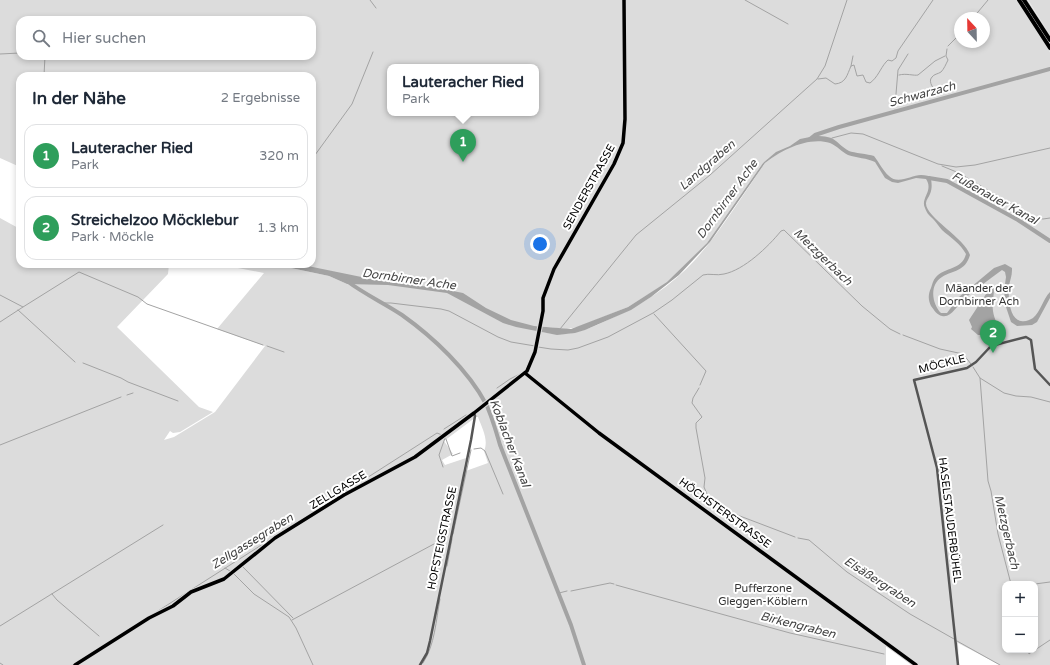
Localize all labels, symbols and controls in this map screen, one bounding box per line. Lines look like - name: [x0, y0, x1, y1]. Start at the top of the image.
- north arrow: [954, 12, 990, 48]
- search box: [16, 16, 316, 60]
- icon: search: [30, 27, 52, 49]
- text: Hier suchen: [62, 29, 146, 47]
- popup: [387, 64, 539, 116]
- text: Lauteracher Ried: [402, 73, 524, 91]
- water label: Schwarzach: [887, 78, 957, 110]
- text: In der Nähe: [32, 88, 126, 109]
- text: 2 Ergebnisse: [221, 90, 300, 106]
- text: Park: [402, 91, 430, 107]
- pin: 1: [450, 129, 476, 162]
- water label: Landgraben: [676, 137, 738, 193]
- text: Lauteracher Ried: [71, 139, 193, 157]
- street label: SENDERSTRASSE: [560, 142, 618, 232]
- text: 1: [42, 148, 50, 164]
- text: 320 m: [259, 148, 299, 164]
- water label: Dornbirner Ache: [694, 156, 761, 241]
- text: Park: [71, 157, 99, 173]
- water label: Fußenauer Kanal: [950, 169, 1042, 228]
- text: Streichelzoo Möcklebur: [71, 211, 239, 229]
- text: 2: [42, 220, 50, 236]
- text: 1.3 km: [257, 220, 299, 236]
- water label: Metzgerbach: [791, 226, 856, 289]
- text: Park · Möckle: [71, 229, 154, 245]
- your location: [530, 234, 550, 254]
- water label: Dornbirner Ache: [361, 266, 458, 293]
- park label: Mäander der Dornbirner Ach: [939, 282, 1019, 308]
- pin: 2: [980, 320, 1006, 353]
- street label: MÖCKLE: [917, 352, 967, 376]
- water label: Koblacher Kanal: [487, 397, 534, 491]
- street label: HASELSTAUDERBÜHEL: [936, 457, 964, 584]
- street label: ZELLGASSE: [307, 468, 369, 512]
- street label: HÖCHSTERSTRASSE: [676, 475, 774, 551]
- street label: HOFSTEIGSTRASSE: [425, 485, 459, 591]
- water label: Metzgerbach: [992, 494, 1022, 571]
- water label: Zellgassegraben: [209, 510, 296, 572]
- water label: Elsäßergraben: [842, 554, 919, 611]
- map controls: [1002, 581, 1038, 653]
- button: +: [1002, 581, 1038, 617]
- park label: Pufferzone Gleggen-Köblern: [718, 582, 808, 608]
- water label: Birkengraben: [759, 609, 838, 641]
- button: −: [1002, 617, 1038, 653]

